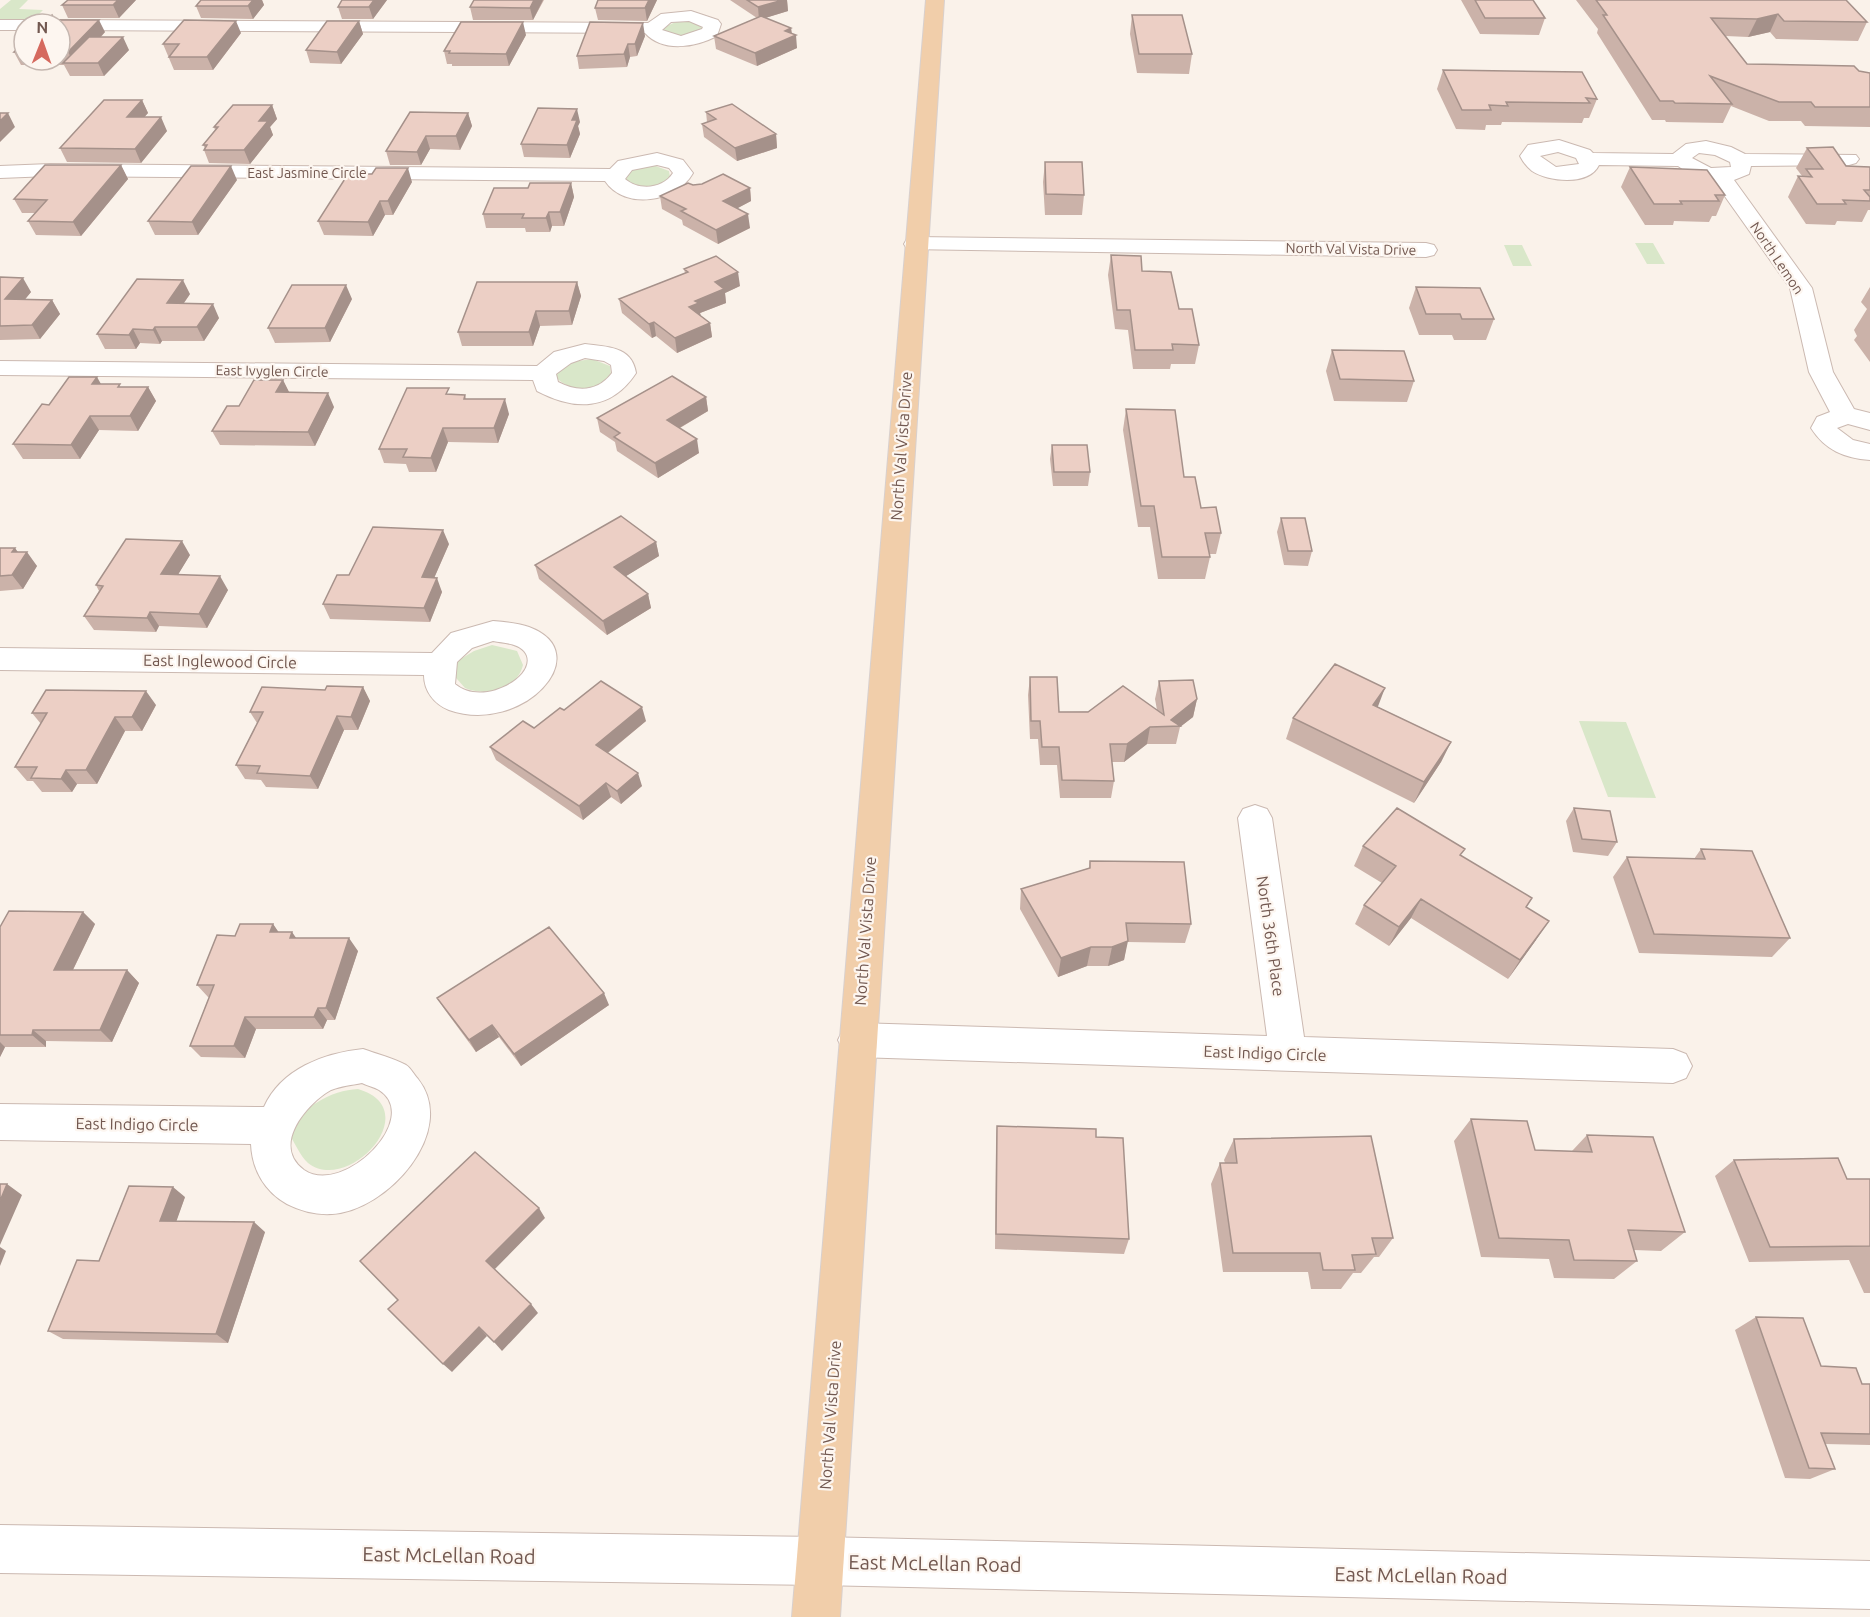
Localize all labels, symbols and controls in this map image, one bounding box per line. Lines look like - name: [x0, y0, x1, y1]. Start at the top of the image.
- north arrow: [12, 12, 72, 72]
- text: N: [36, 18, 48, 36]
- street label: East Jasmine Circle: [247, 165, 367, 181]
- street label: North Lemon: [1747, 219, 1807, 297]
- street label: North Val Vista Drive: [1286, 240, 1416, 258]
- street label: East Ivyglen Circle: [215, 362, 329, 380]
- street label: North Val Vista Drive: [887, 371, 915, 521]
- street label: East Inglewood Circle: [143, 651, 297, 671]
- street label: North Val Vista Drive: [851, 856, 879, 1006]
- street label: North 36th Place: [1254, 875, 1288, 997]
- street label: East Indigo Circle: [1203, 1042, 1327, 1064]
- street label: East Indigo Circle: [75, 1114, 199, 1134]
- street label: North Val Vista Drive: [816, 1340, 844, 1490]
- street label: East McLellan Road: [362, 1542, 536, 1568]
- street label: East McLellan Road: [848, 1550, 1022, 1576]
- street label: East McLellan Road: [1334, 1562, 1508, 1588]

